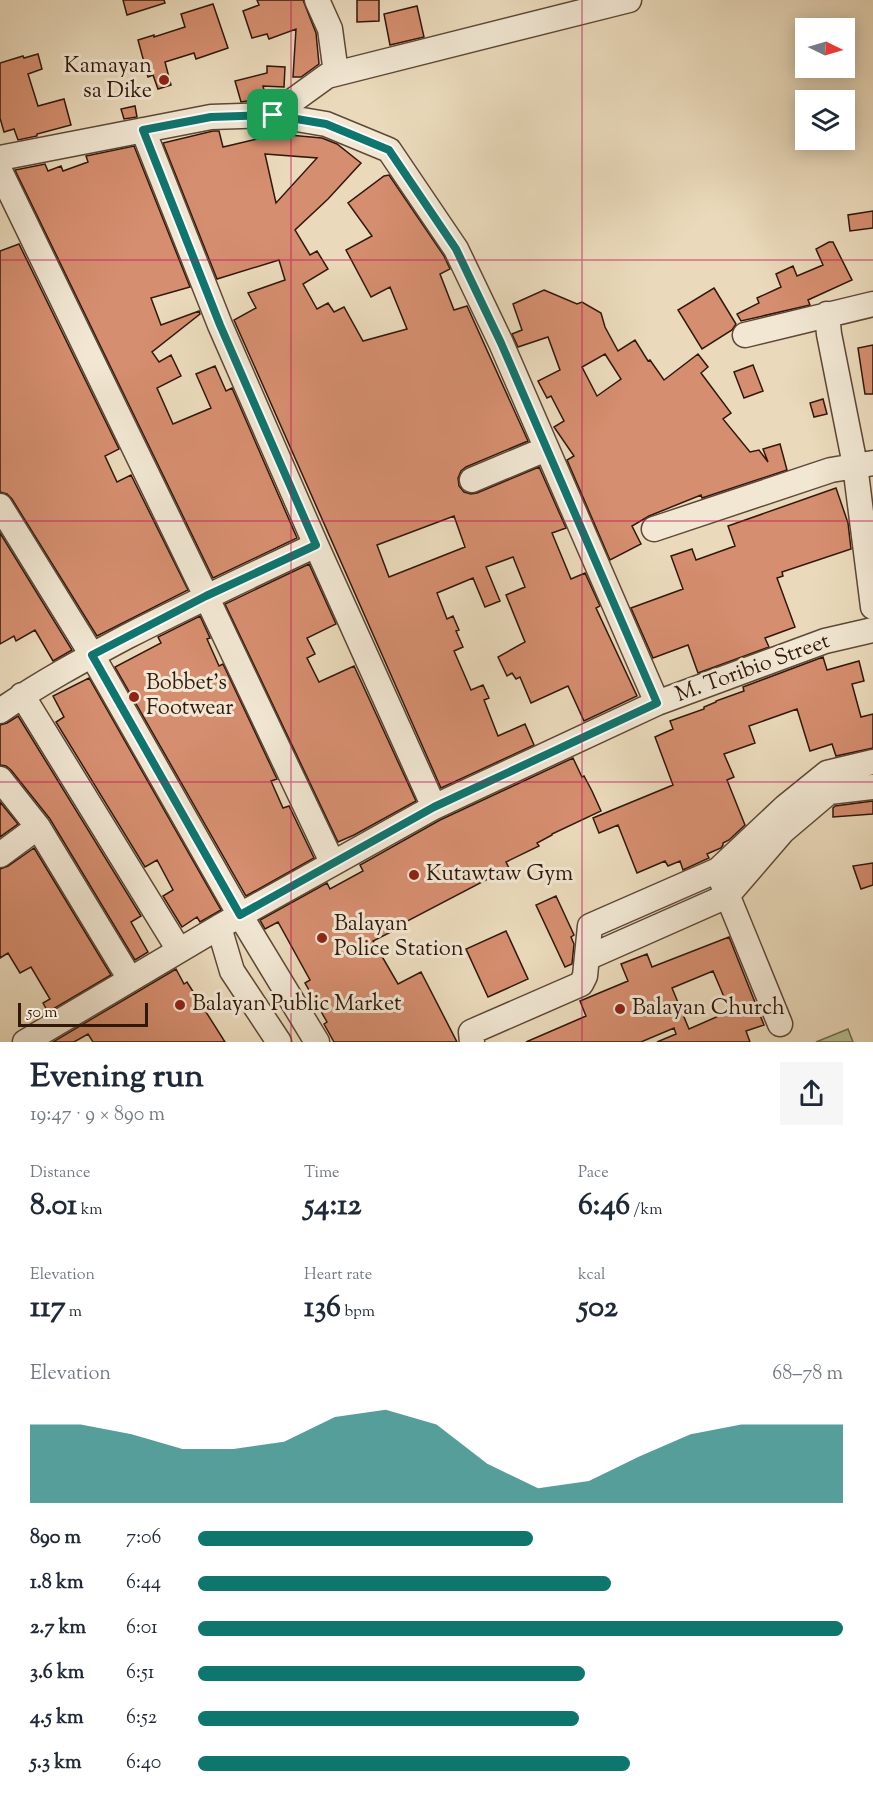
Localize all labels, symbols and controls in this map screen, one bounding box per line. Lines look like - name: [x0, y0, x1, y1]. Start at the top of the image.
- north arrow: [795, 18, 855, 78]
- map controls: [795, 18, 855, 150]
- place label: Kamayan sa Dike: [64, 51, 152, 108]
- marker: Kamayan sa Dike: [157, 73, 171, 87]
- pin: [247, 89, 298, 140]
- button: layers: [795, 90, 855, 150]
- icon: arrive: [256, 98, 289, 131]
- street label: M. Toribio Street: [671, 626, 835, 712]
- place label: Bobbet’s Footwear: [146, 668, 234, 725]
- marker: Bobbet’s Footwear: [127, 690, 141, 704]
- place label: Kutawtaw Gym: [426, 859, 573, 891]
- marker: Kutawtaw Gym: [407, 868, 421, 882]
- place label: Balayan Police Station: [334, 909, 464, 966]
- marker: Balayan Police Station: [315, 931, 329, 945]
- place label: Balayan Public Market: [192, 989, 402, 1021]
- place label: Balayan Church: [632, 993, 785, 1025]
- marker: Balayan Public Market: [173, 998, 187, 1012]
- scale bar: [18, 1000, 148, 1028]
- text: 50 m: [27, 1002, 58, 1025]
- marker: Balayan Church: [613, 1002, 627, 1016]
- text: Evening run: [30, 1054, 204, 1102]
- button: share: [780, 1062, 843, 1125]
- text: 19:47 · 9 × 890 m: [30, 1101, 165, 1130]
- text: Distance: [30, 1162, 90, 1185]
- text: Time: [304, 1162, 340, 1185]
- text: Pace: [578, 1162, 609, 1185]
- text: 8.01: [30, 1185, 77, 1228]
- text: 54:12: [304, 1185, 361, 1228]
- text: 6:46: [578, 1185, 630, 1228]
- text: km: [77, 1199, 103, 1222]
- text: /km: [630, 1199, 663, 1222]
- text: Elevation: [30, 1264, 95, 1287]
- text: Heart rate: [304, 1264, 372, 1287]
- text: kcal: [578, 1264, 606, 1287]
- text: 117: [30, 1287, 65, 1330]
- text: 136: [304, 1287, 341, 1330]
- text: 502: [578, 1287, 618, 1330]
- text: m: [65, 1301, 82, 1324]
- text: bpm: [341, 1301, 375, 1324]
- text: Elevation: [30, 1360, 111, 1389]
- text: 68–78 m: [772, 1360, 843, 1389]
- text: 890 m: [30, 1524, 81, 1553]
- text: 7:06: [126, 1524, 162, 1553]
- text: 1.8 km: [30, 1569, 84, 1598]
- text: 6:44: [126, 1569, 161, 1598]
- text: 2.7 km: [30, 1614, 86, 1643]
- text: 6:01: [126, 1614, 158, 1643]
- text: 3.6 km: [30, 1659, 84, 1688]
- text: 6:51: [126, 1659, 155, 1688]
- text: 4.5 km: [30, 1704, 84, 1733]
- text: 6:52: [126, 1704, 157, 1733]
- text: 5.3 km: [30, 1749, 82, 1778]
- text: 6:40: [126, 1749, 161, 1778]

